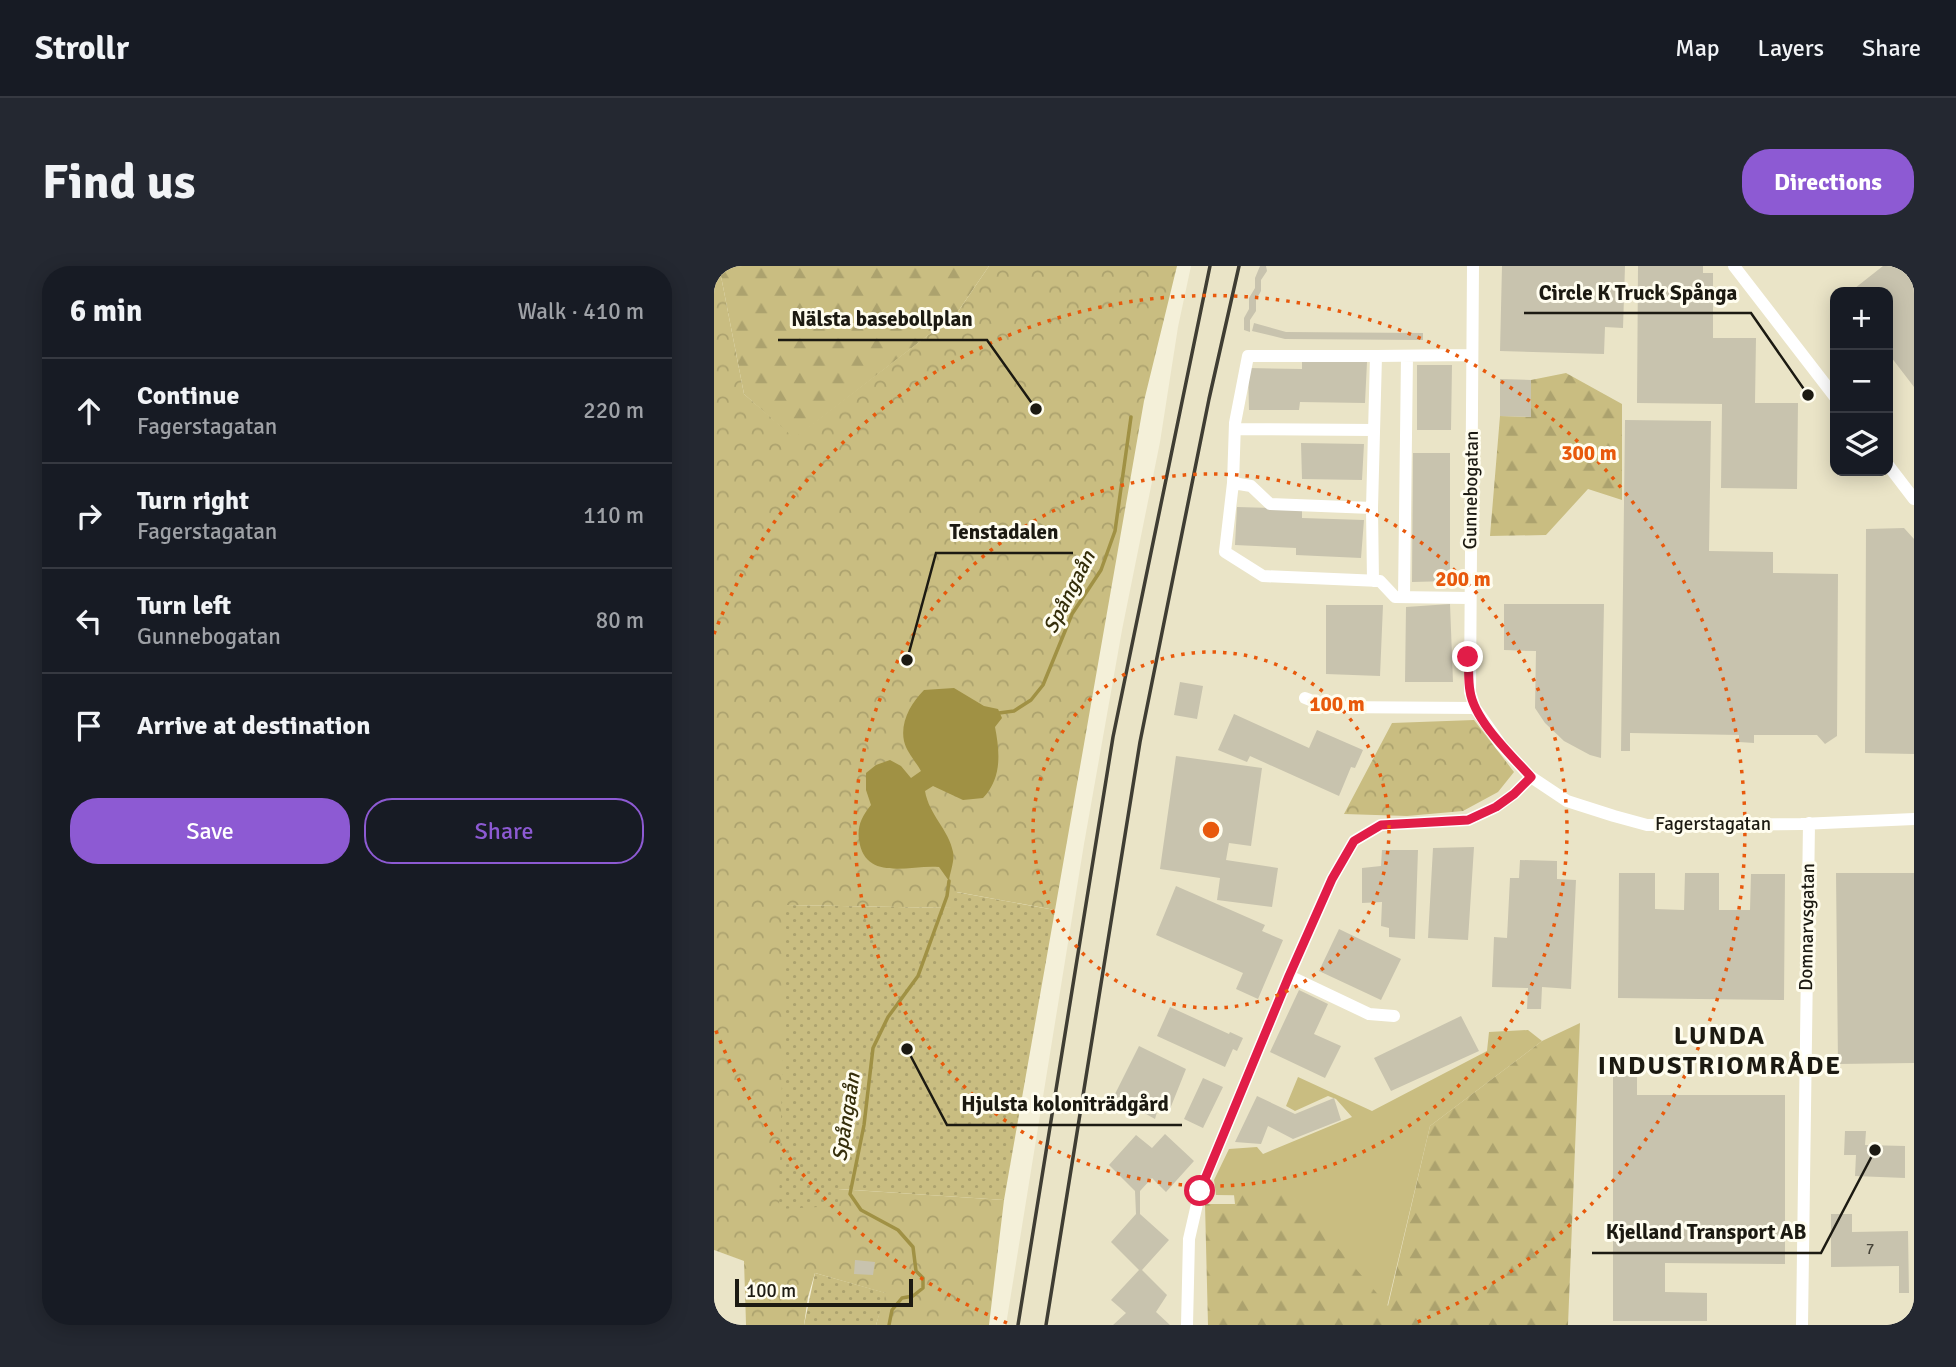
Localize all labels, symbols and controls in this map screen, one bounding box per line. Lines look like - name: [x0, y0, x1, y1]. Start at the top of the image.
- text: Strollr: [35, 28, 129, 69]
- text: Map: [1675, 33, 1720, 63]
- text: Layers: [1758, 33, 1824, 63]
- text: Share: [1862, 33, 1921, 63]
- button: Directions: [1742, 149, 1914, 215]
- text: Find us: [42, 152, 195, 212]
- callout: Circle K Truck Spånga: [1524, 271, 1751, 313]
- text: Circle K Truck Spånga: [1539, 280, 1737, 306]
- map controls: [1830, 287, 1893, 476]
- button: +: [1830, 287, 1893, 350]
- text: 6 min: [70, 293, 142, 330]
- text: Walk · 410 m: [518, 297, 644, 326]
- callout: Nälsta basebollplan: [778, 298, 987, 340]
- text: Nälsta basebollplan: [791, 306, 973, 332]
- button: −: [1830, 350, 1893, 413]
- text: Continue: [137, 380, 239, 412]
- icon: ahead: [70, 392, 108, 430]
- text: 220 m: [583, 396, 644, 425]
- text: Fagerstagatan: [137, 412, 277, 441]
- button: layers: [1830, 413, 1893, 476]
- street label: Gunnebogatan: [1458, 430, 1484, 550]
- text: 300 m: [1561, 440, 1617, 466]
- text: Turn right: [137, 485, 249, 517]
- icon: right: [70, 497, 108, 535]
- text: 110 m: [583, 501, 644, 530]
- callout: Tenstadalen: [936, 511, 1073, 553]
- text: Fagerstagatan: [137, 517, 277, 546]
- text: Tenstadalen: [949, 519, 1059, 545]
- water label: Spångaån: [1037, 546, 1101, 637]
- text: 200 m: [1435, 566, 1491, 592]
- text: Turn left: [137, 590, 231, 622]
- icon: left: [70, 602, 108, 640]
- text: 80 m: [596, 606, 644, 635]
- text: Gunnebogatan: [137, 622, 281, 651]
- route end: [1452, 641, 1483, 672]
- text: 100 m: [1309, 691, 1365, 717]
- icon: arrive: [70, 707, 108, 745]
- text: Arrive at destination: [137, 710, 370, 742]
- button: Save: [70, 798, 350, 864]
- button: Share: [364, 798, 644, 864]
- street label: Fagerstagatan: [1655, 812, 1771, 836]
- centre of rings: [1199, 818, 1223, 842]
- street label: Domnarvsgatan: [1794, 863, 1820, 991]
- district label: LUNDA INDUSTRIOMRÅDE: [1598, 1020, 1842, 1082]
- water label: Spångaån: [826, 1071, 866, 1163]
- callout: Hjulsta koloniträdgård: [947, 1083, 1182, 1125]
- text: Hjulsta koloniträdgård: [961, 1091, 1169, 1117]
- route start: [1184, 1175, 1215, 1206]
- callout: Kjelland Transport AB: [1592, 1211, 1821, 1253]
- text: Kjelland Transport AB: [1606, 1219, 1806, 1245]
- house number: 7: [1866, 1239, 1874, 1259]
- scale bar: [735, 1276, 914, 1308]
- text: 100 m: [746, 1279, 796, 1303]

